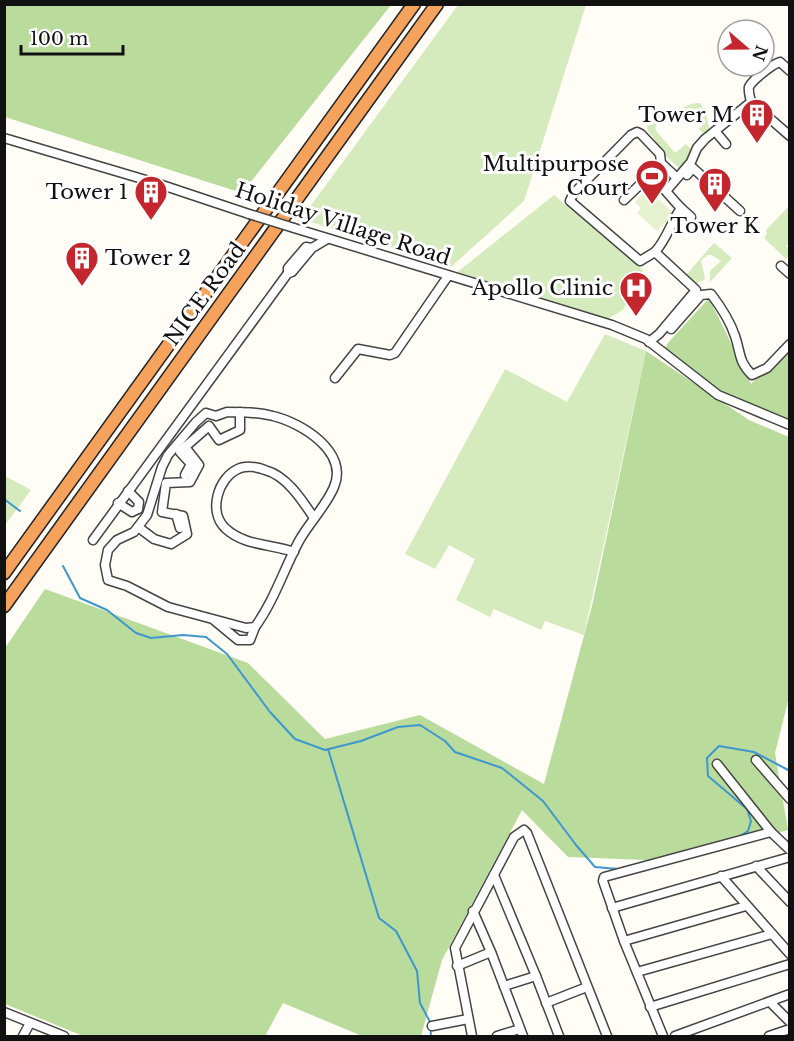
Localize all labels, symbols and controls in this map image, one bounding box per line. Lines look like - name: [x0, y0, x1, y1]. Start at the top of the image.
- scale bar: [21, 18, 123, 56]
- north arrow: [716, 18, 776, 78]
- text: 100 m: [30, 28, 88, 50]
- text: N: [748, 43, 772, 64]
- building icon: Tower M: [739, 97, 775, 144]
- place label: Tower M: [638, 102, 734, 128]
- place label: Multipurpose Court: [483, 151, 629, 201]
- sports icon: Multipurpose Court: [634, 158, 670, 205]
- building icon: Tower K: [697, 166, 733, 213]
- building icon: Tower 1: [133, 174, 169, 221]
- street label: Holiday Village Road: [232, 177, 454, 271]
- place label: Tower 1: [46, 179, 128, 205]
- place label: Tower K: [670, 213, 760, 239]
- street label: NICE Road: [159, 237, 251, 351]
- building icon: Tower 2: [64, 240, 100, 287]
- place label: Tower 2: [105, 245, 191, 271]
- hospital icon: Apollo Clinic: [618, 270, 654, 317]
- place label: Apollo Clinic: [471, 275, 613, 301]

